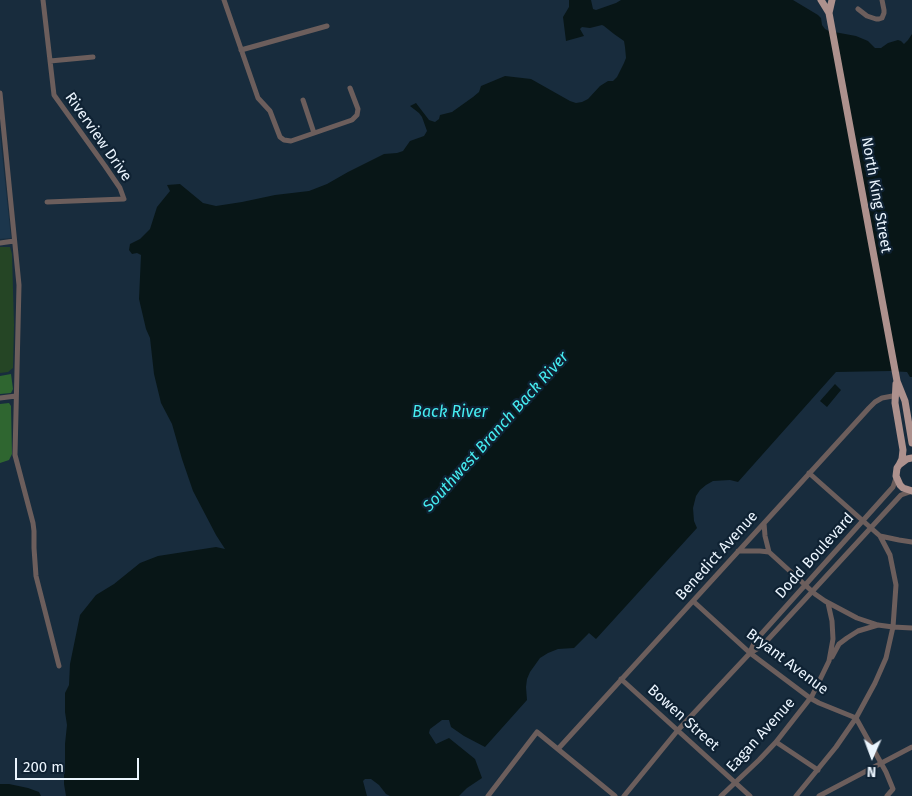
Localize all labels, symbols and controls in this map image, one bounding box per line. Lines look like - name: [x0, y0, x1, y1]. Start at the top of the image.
- street label: Riverview Drive: [61, 89, 135, 185]
- street label: North King Street: [857, 136, 895, 254]
- water label: Southwest Branch Back River: [419, 348, 573, 516]
- water label: Back River: [412, 403, 488, 423]
- street label: Benedict Avenue: [672, 508, 762, 604]
- street label: Dodd Boulevard: [772, 509, 858, 603]
- street label: Bryant Avenue: [742, 625, 832, 699]
- street label: Bowen Street: [643, 681, 723, 755]
- street label: Eagan Avenue: [723, 694, 799, 776]
- north arrow: [847, 731, 897, 781]
- scale bar: [18, 748, 141, 780]
- text: 200 m: [23, 758, 64, 776]
- text: N: [867, 763, 876, 780]

